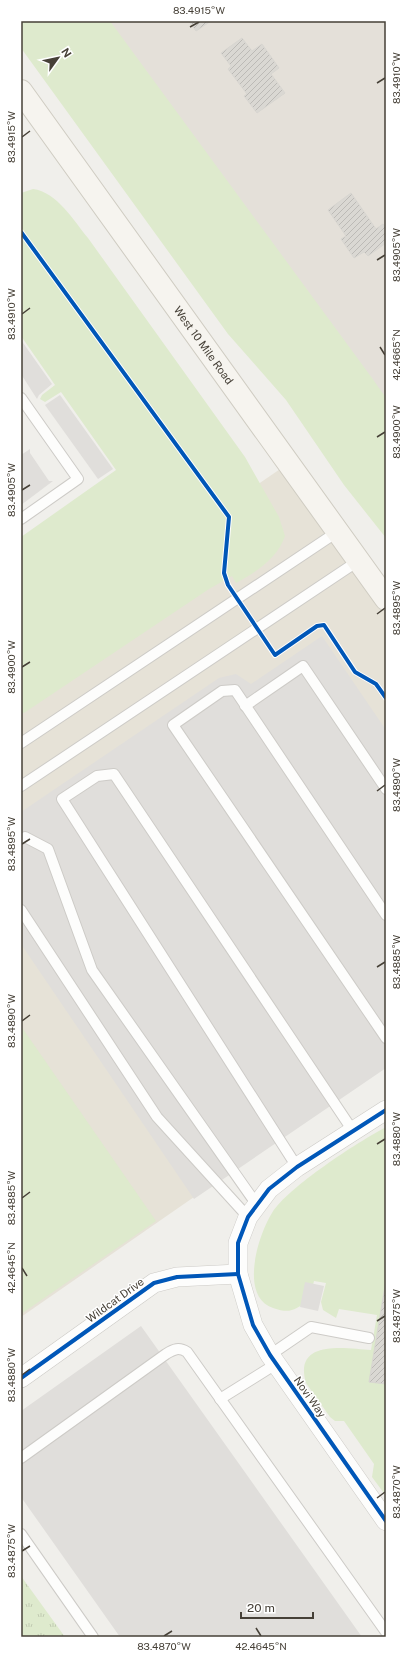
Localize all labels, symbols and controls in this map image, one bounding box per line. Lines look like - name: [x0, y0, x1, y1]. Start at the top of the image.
- text: 83.4915°W: [173, 4, 225, 16]
- north arrow: [38, 38, 78, 78]
- text: N: [59, 46, 74, 59]
- text: 83.4910°W: [390, 52, 402, 104]
- text: 83.4915°W: [5, 111, 17, 163]
- text: 83.4905°W: [390, 228, 402, 282]
- text: 83.4910°W: [5, 288, 17, 340]
- street label: West 10 Mile Road: [172, 304, 236, 386]
- text: 42.4665°N: [390, 329, 402, 381]
- text: 83.4900°W: [390, 405, 402, 459]
- text: 83.4905°W: [5, 463, 17, 517]
- text: 83.4895°W: [390, 580, 402, 635]
- text: 83.4900°W: [5, 640, 17, 694]
- text: 83.4890°W: [390, 758, 402, 812]
- text: 83.4895°W: [5, 816, 17, 871]
- text: 83.4885°W: [390, 934, 402, 989]
- text: 83.4890°W: [5, 994, 17, 1048]
- text: 83.4880°W: [390, 1111, 402, 1166]
- text: 83.4885°W: [5, 1170, 17, 1225]
- text: 42.4645°N: [5, 1242, 17, 1294]
- street label: Wildcat Drive: [84, 1275, 146, 1325]
- text: 83.4875°W: [390, 1289, 402, 1343]
- text: 83.4880°W: [5, 1347, 17, 1402]
- street label: Novi Way: [292, 1374, 328, 1420]
- text: 83.4870°W: [390, 1465, 402, 1519]
- text: 83.4875°W: [5, 1524, 17, 1578]
- scale bar: [241, 1594, 313, 1620]
- text: 20 m: [247, 1601, 275, 1615]
- text: 83.4870°W: [137, 1640, 191, 1652]
- text: 42.4645°N: [235, 1640, 287, 1652]

